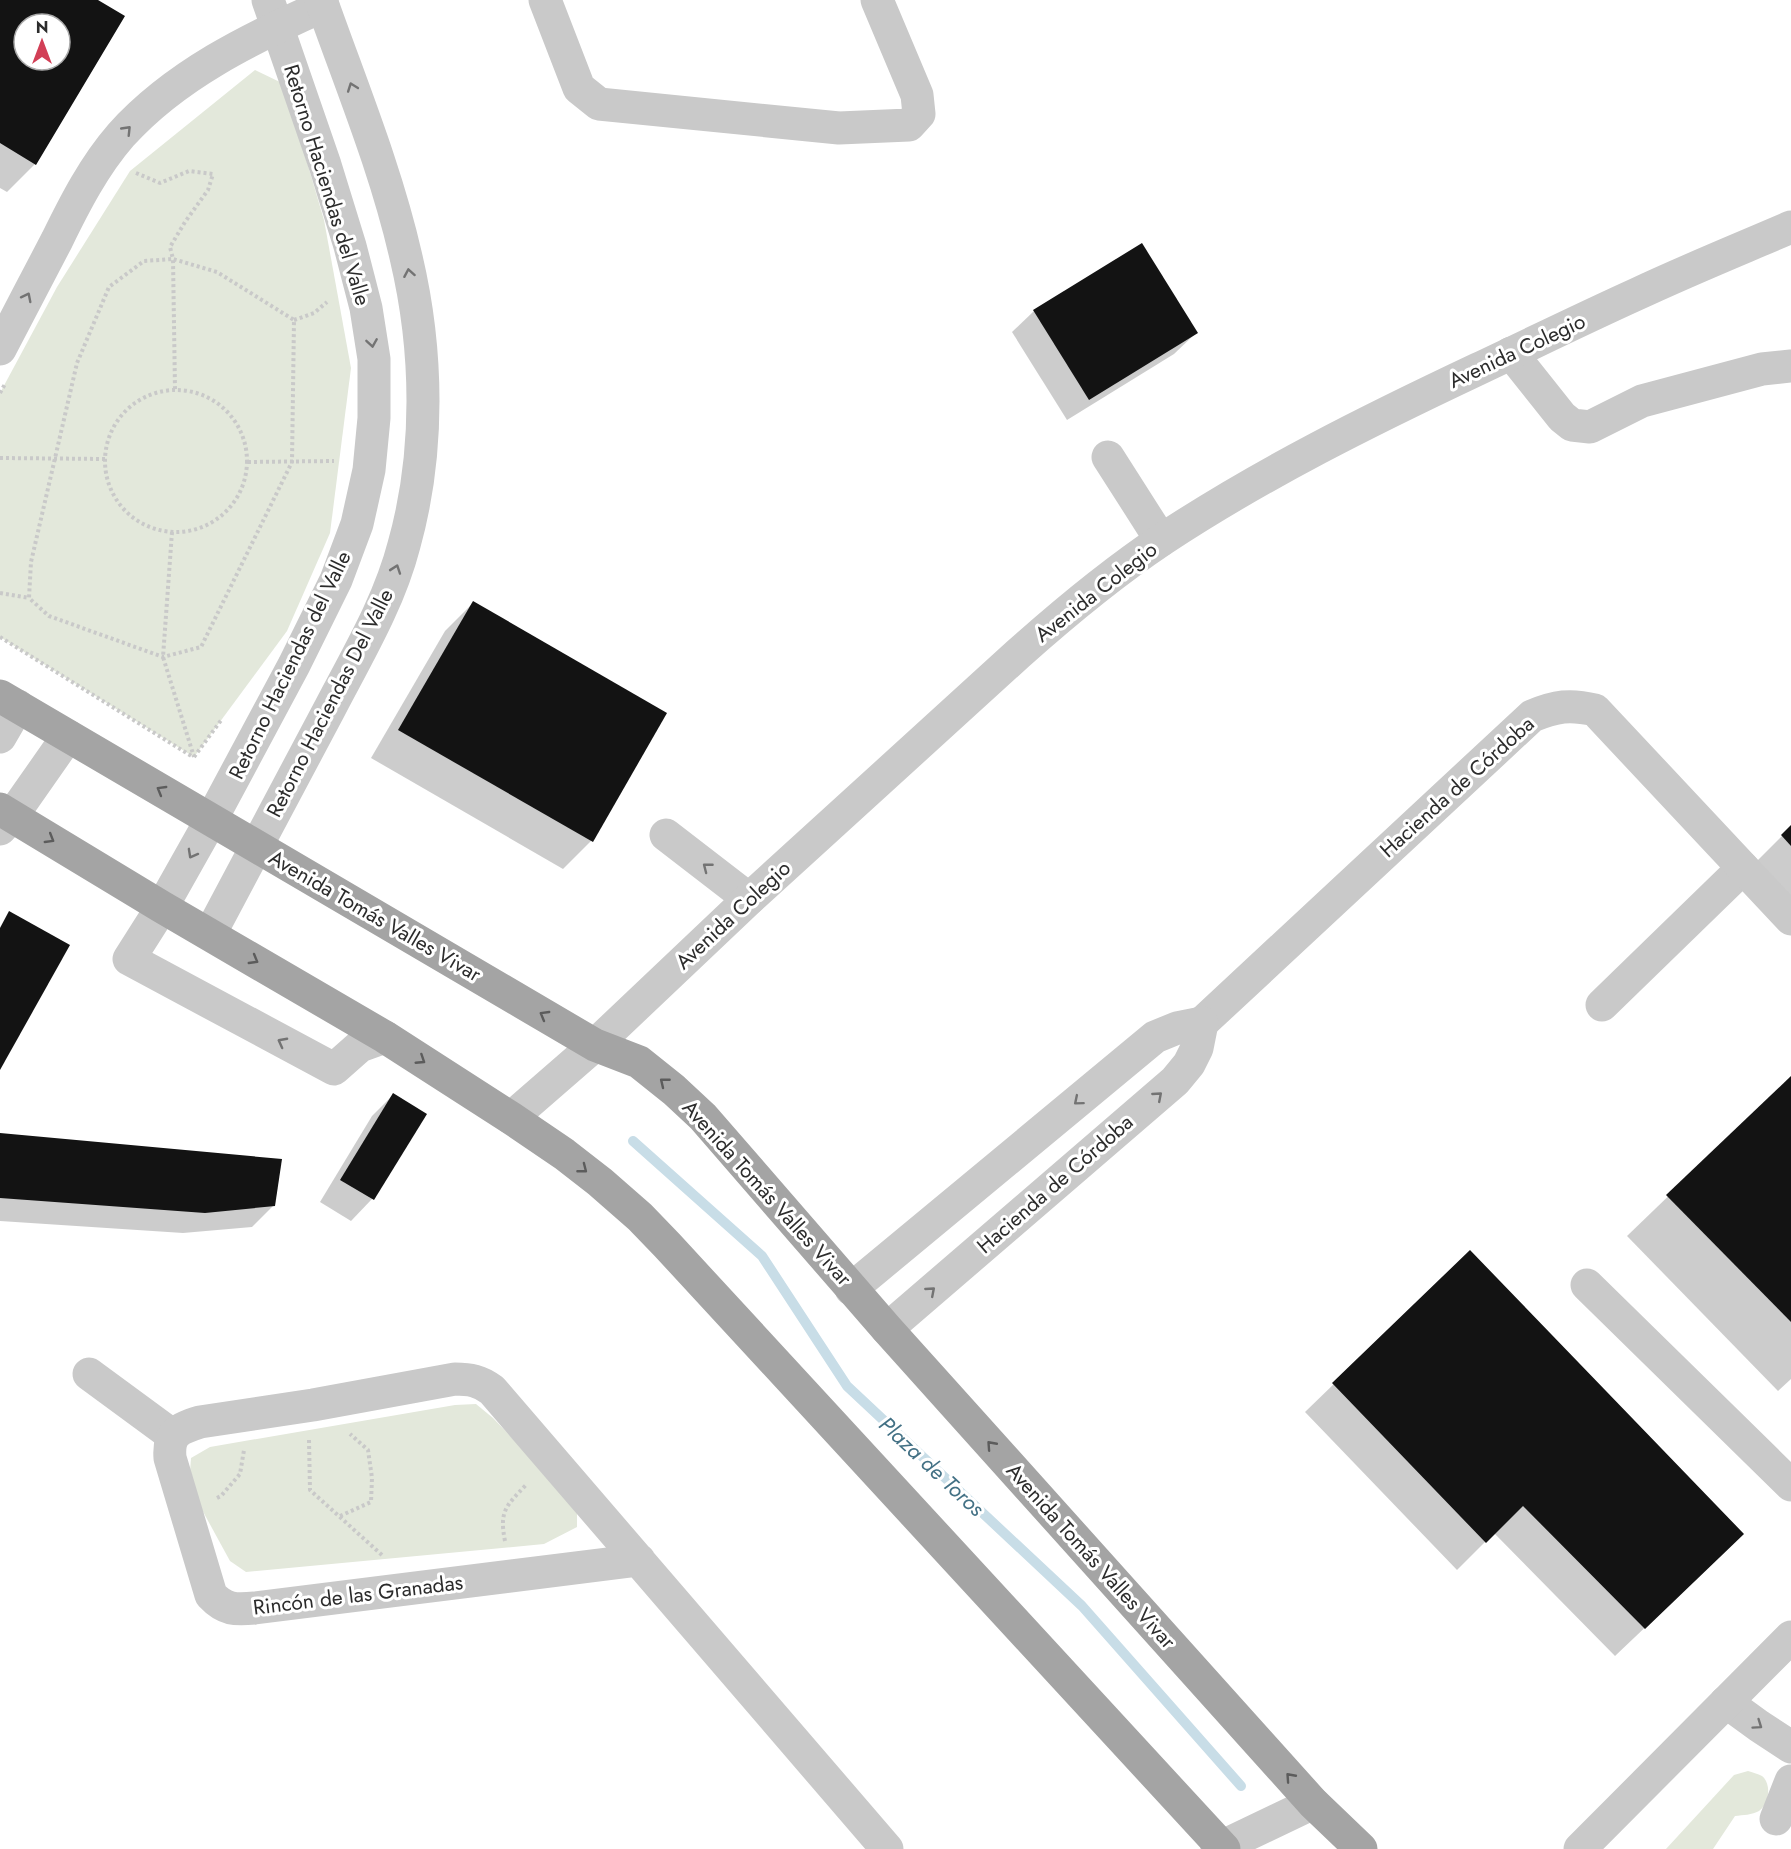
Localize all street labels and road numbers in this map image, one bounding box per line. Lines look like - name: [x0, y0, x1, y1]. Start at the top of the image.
- street label: Retorno Haciendas del Valle: [276, 61, 378, 309]
- street label: Avenida Colegio: [1444, 306, 1590, 396]
- street label: Avenida Colegio: [1029, 535, 1163, 649]
- street label: Retorno Haciendas del Valle: [222, 546, 358, 784]
- street label: Retorno Haciendas Del Valle: [259, 583, 401, 822]
- street label: Hacienda de Córdoba: [1373, 709, 1541, 865]
- street label: Avenida Tomás Valles Vivar: [263, 843, 487, 990]
- street label: Avenida Colegio: [669, 854, 797, 976]
- street label: Avenida Tomás Valles Vivar: [675, 1093, 859, 1293]
- street label: Hacienda de Córdoba: [970, 1108, 1140, 1260]
- street label: Avenida Tomás Valles Vivar: [999, 1456, 1183, 1656]
- street label: Rincón de las Granadas: [251, 1567, 465, 1623]

